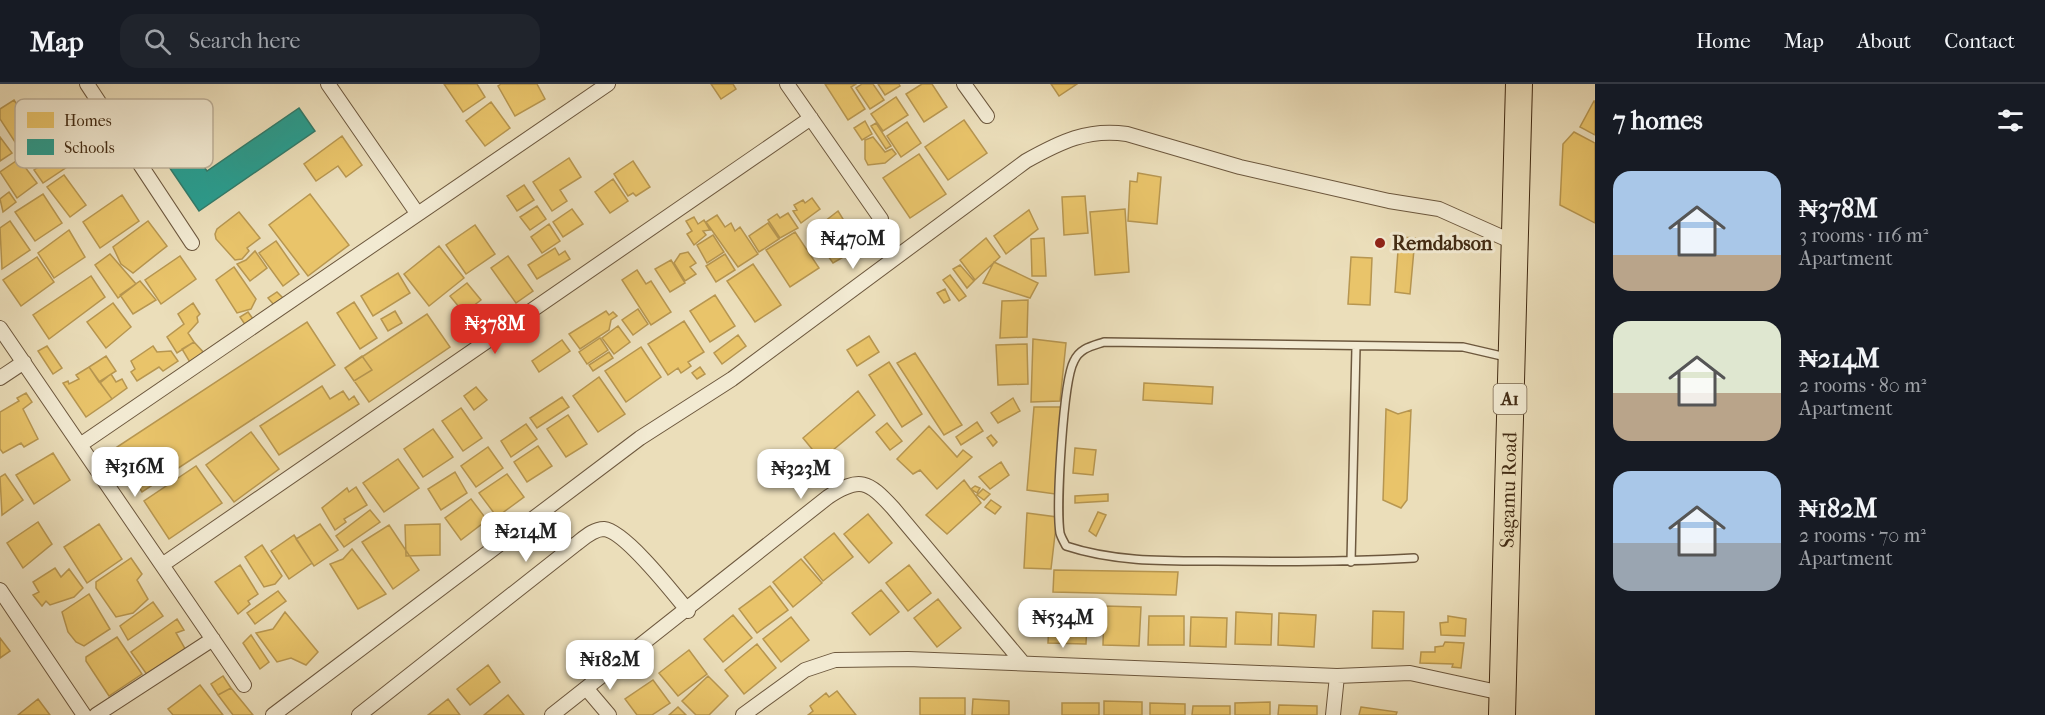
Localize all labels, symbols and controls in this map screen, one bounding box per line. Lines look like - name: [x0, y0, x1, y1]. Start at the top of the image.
- search box: [120, 14, 540, 68]
- text: Map: [30, 25, 84, 58]
- icon: search: [141, 25, 174, 58]
- text: Search here: [189, 28, 300, 54]
- text: Home: [1696, 29, 1751, 53]
- text: Map: [1784, 29, 1824, 53]
- text: About: [1857, 29, 1911, 53]
- text: Contact: [1944, 29, 2015, 53]
- legend: [15, 99, 213, 168]
- icon: filters: [1994, 104, 2027, 137]
- text: 7 homes: [1613, 105, 1703, 136]
- text: Homes: [64, 111, 112, 130]
- text: Schools: [64, 138, 115, 157]
- text: ₦378M: [1799, 193, 1878, 224]
- icon: home: [1661, 195, 1733, 267]
- pin: ₦470M: [811, 219, 895, 270]
- text: 3 rooms · 116 m²: [1799, 224, 1928, 247]
- text: ₦470M: [821, 227, 885, 250]
- place label: Remdabson: [1392, 232, 1493, 255]
- marker: Remdabson: [1373, 236, 1387, 250]
- text: Apartment: [1799, 247, 1893, 270]
- pin: ₦378M: [453, 304, 537, 355]
- text: ₦378M: [465, 312, 525, 335]
- text: ₦214M: [1799, 343, 1880, 374]
- icon: home: [1661, 345, 1733, 417]
- text: 2 rooms · 80 m²: [1799, 374, 1926, 397]
- road number: A1: [1494, 384, 1526, 414]
- text: Apartment: [1799, 397, 1893, 420]
- street label: Sagamu Road: [1495, 431, 1522, 548]
- pin: ₦316M: [93, 447, 177, 498]
- pin: ₦323M: [759, 449, 843, 500]
- text: ₦316M: [106, 455, 164, 478]
- text: ₦323M: [771, 457, 831, 480]
- text: ₦182M: [1799, 493, 1877, 524]
- icon: home: [1661, 495, 1733, 567]
- pin: ₦214M: [484, 512, 568, 563]
- text: ₦214M: [495, 520, 557, 543]
- text: 2 rooms · 70 m²: [1799, 524, 1926, 547]
- text: Apartment: [1799, 547, 1893, 570]
- pin: ₦534M: [1021, 598, 1105, 649]
- text: ₦534M: [1032, 606, 1094, 629]
- pin: ₦182M: [568, 640, 652, 691]
- text: ₦182M: [580, 648, 640, 671]

